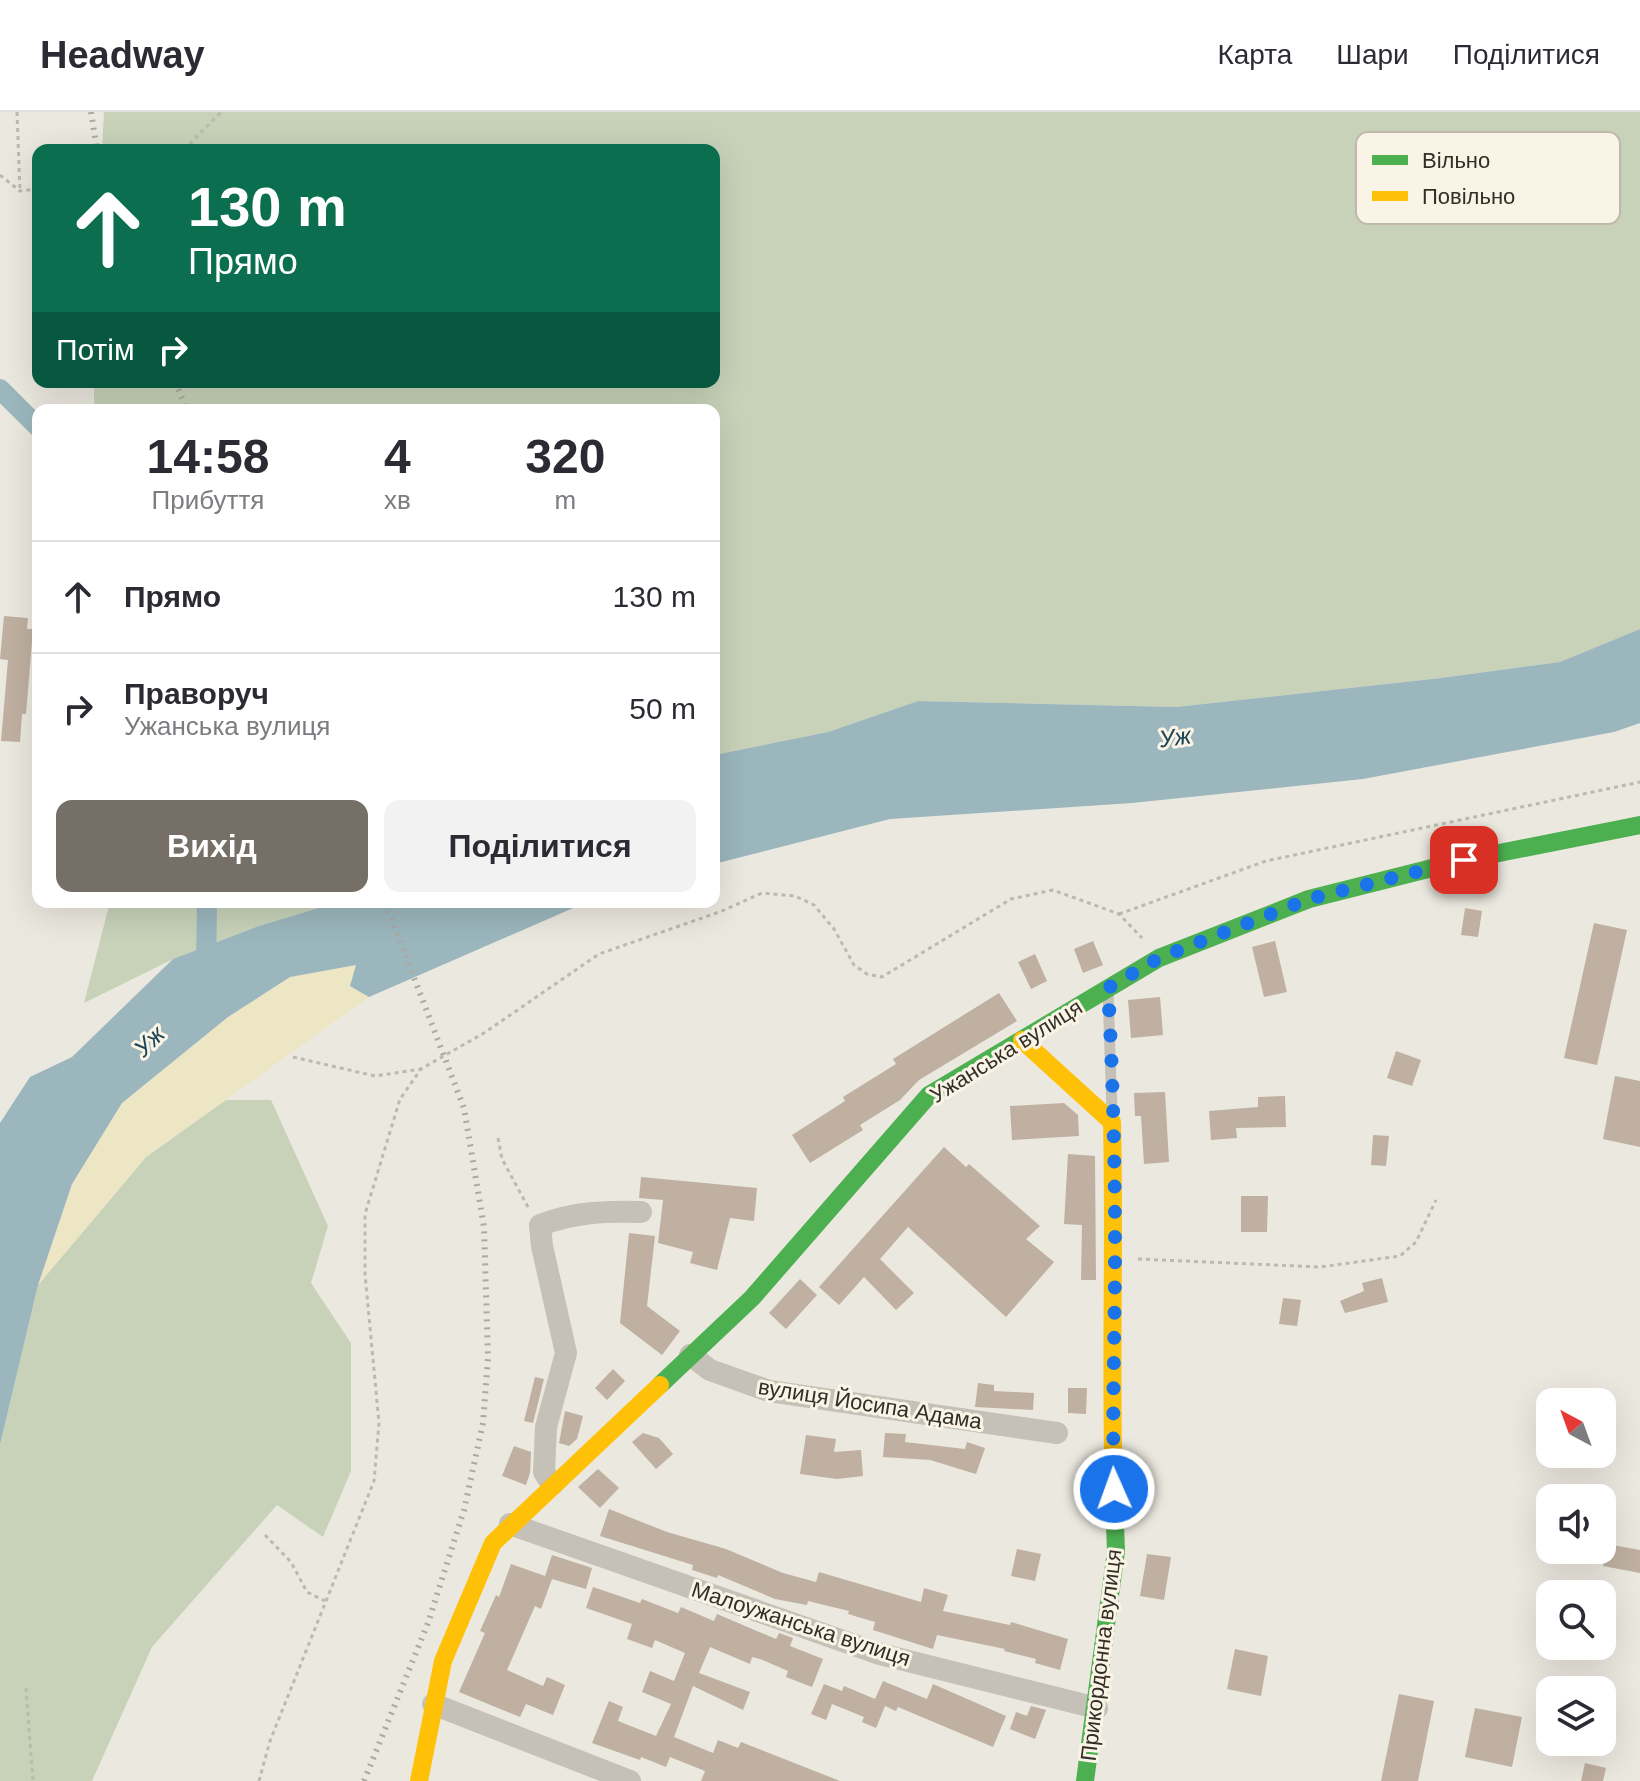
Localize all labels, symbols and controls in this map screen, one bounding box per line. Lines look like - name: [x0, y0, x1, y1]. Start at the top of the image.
- text: Headway: [40, 34, 205, 76]
- text: Карта: [1217, 39, 1292, 70]
- text: Шари: [1336, 39, 1409, 70]
- text: Поділитися: [1453, 39, 1600, 70]
- legend: [1356, 132, 1620, 224]
- text: Вільно: [1422, 148, 1490, 173]
- text: 130 m: [188, 175, 347, 238]
- icon: ahead: [56, 176, 160, 280]
- text: Повільно: [1422, 184, 1515, 209]
- text: Прямо: [188, 241, 298, 282]
- icon: right: [151, 328, 195, 372]
- text: Потім: [56, 333, 135, 366]
- text: 14:58: [147, 430, 269, 483]
- text: 4: [384, 430, 411, 483]
- text: 320: [525, 430, 605, 483]
- text: Прибуття: [152, 485, 264, 515]
- text: хв: [384, 485, 411, 515]
- text: m: [555, 485, 576, 515]
- icon: ahead: [56, 575, 100, 619]
- text: Прямо: [124, 580, 221, 613]
- text: 130 m: [613, 580, 696, 613]
- text: Праворуч: [124, 677, 269, 710]
- icon: right: [56, 687, 100, 731]
- text: 50 m: [629, 692, 696, 725]
- text: Ужанська вулиця: [124, 711, 330, 741]
- water label: Уж: [1156, 721, 1194, 753]
- button: Вихід: [56, 800, 368, 892]
- button: Поділитися: [384, 800, 696, 892]
- pin: [1430, 826, 1498, 894]
- icon: arrive: [1442, 838, 1486, 882]
- street label: Ужанська вулиця: [925, 994, 1087, 1108]
- water label: Уж: [128, 1019, 171, 1062]
- street label: вулиця Йосипа Адама: [756, 1374, 984, 1434]
- north arrow: [1536, 1388, 1616, 1468]
- map controls: [1536, 1388, 1616, 1756]
- position arrow: [1072, 1447, 1156, 1531]
- button: sound: [1536, 1484, 1616, 1564]
- street label: Прикордонна вулиця: [1076, 1548, 1126, 1762]
- street label: Малоужанська вулиця: [688, 1577, 914, 1671]
- button: search: [1536, 1580, 1616, 1660]
- button: layers: [1536, 1676, 1616, 1756]

